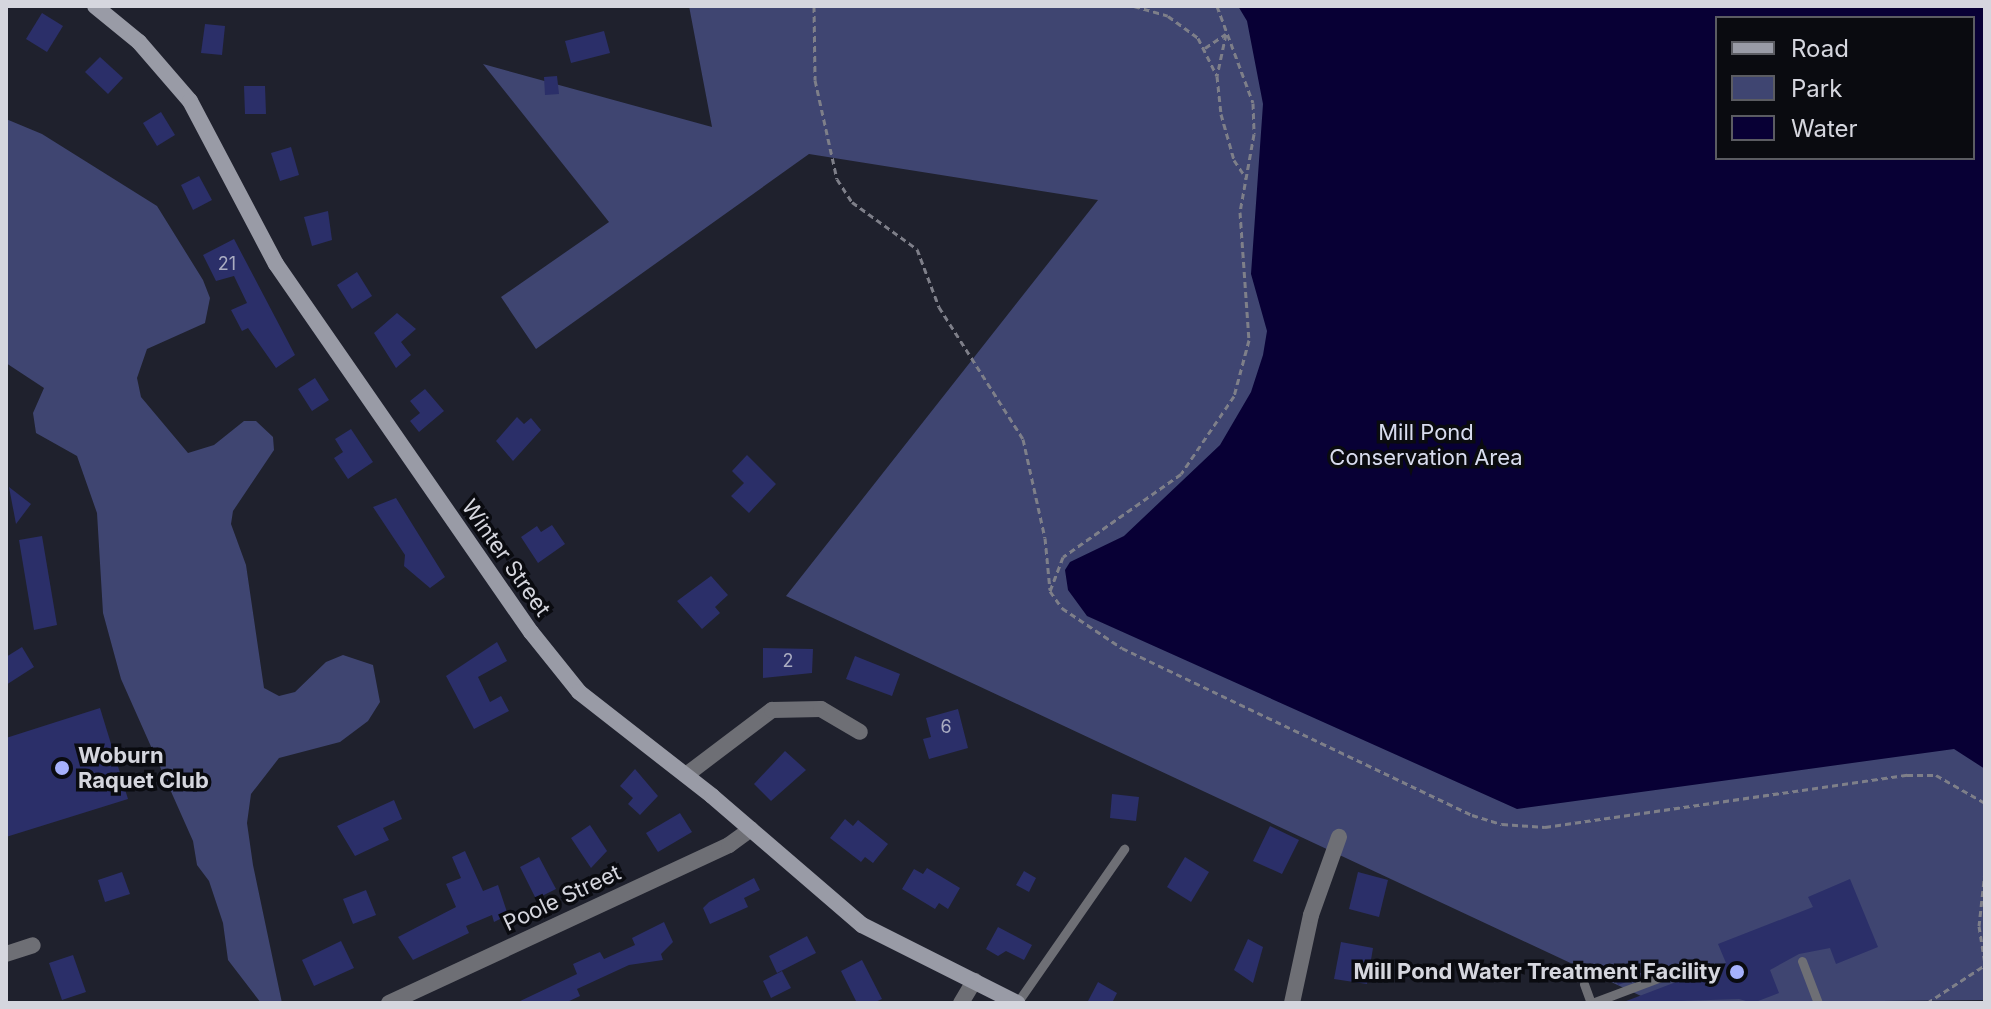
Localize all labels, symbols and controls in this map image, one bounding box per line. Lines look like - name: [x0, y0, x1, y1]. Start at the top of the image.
- legend: [1715, 16, 1975, 160]
- text: Road: [1791, 34, 1849, 63]
- text: Park: [1791, 74, 1842, 103]
- text: Water: [1791, 114, 1858, 143]
- house number: 21: [218, 253, 236, 275]
- park label: Mill Pond Conservation Area: [1329, 419, 1523, 470]
- street label: Winter Street: [456, 495, 556, 621]
- house number: 2: [783, 650, 793, 672]
- house number: 6: [940, 716, 952, 738]
- place label: Woburn Raquet Club: [78, 742, 209, 794]
- marker: Woburn Raquet Club: [53, 759, 71, 777]
- street label: Poole Street: [499, 859, 625, 937]
- place label: Mill Pond Water Treatment Facility: [1354, 959, 1721, 985]
- marker: Mill Pond Water Treatment Facility: [1728, 963, 1746, 981]

